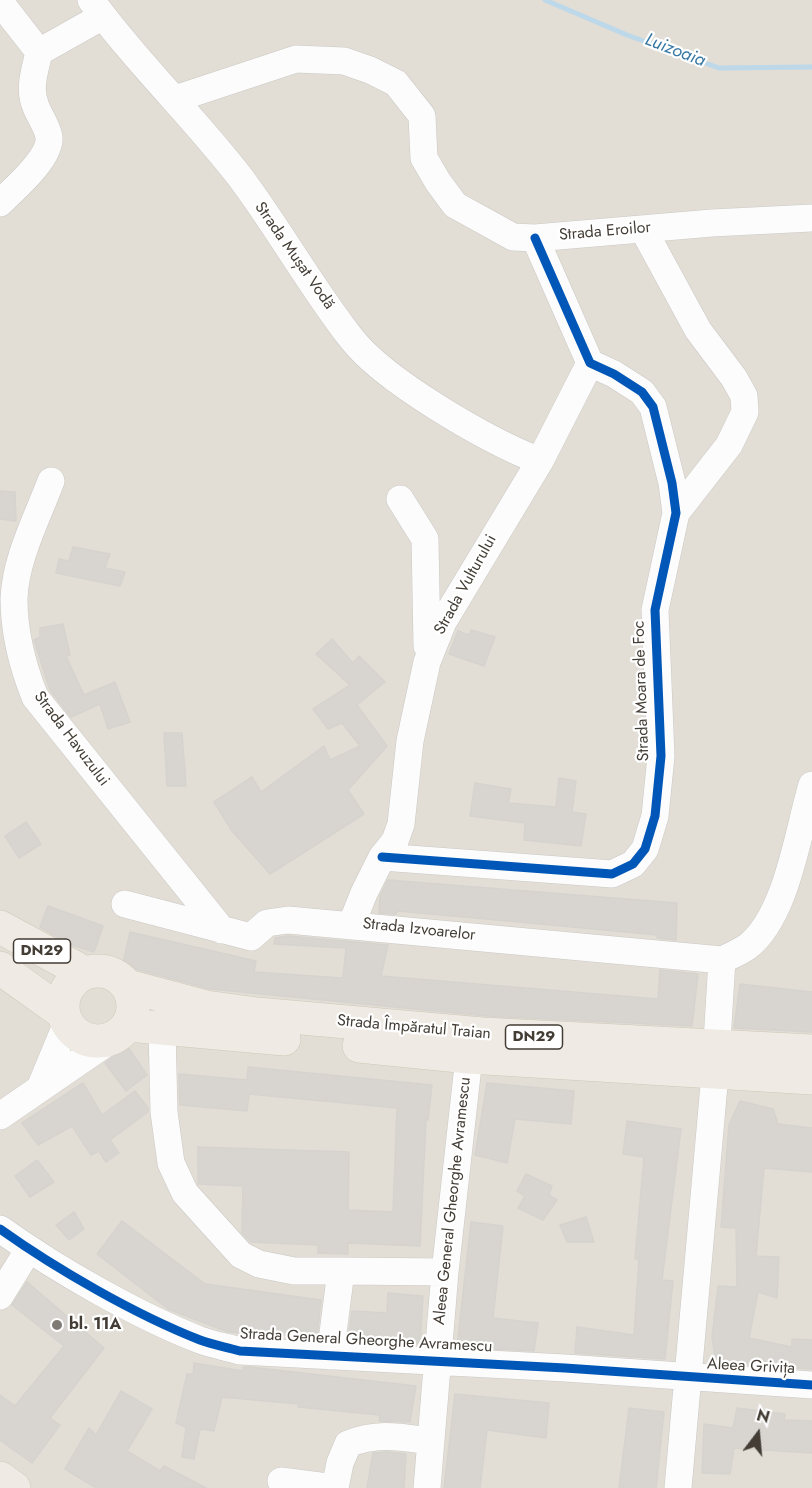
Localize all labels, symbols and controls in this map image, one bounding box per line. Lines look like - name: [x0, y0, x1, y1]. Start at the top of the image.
- water label: Luizoaia: [642, 30, 708, 72]
- street label: Strada Mușat Vodă: [250, 199, 338, 313]
- street label: Strada Eroilor: [558, 218, 652, 246]
- street label: Strada Vulturului: [431, 532, 501, 638]
- street label: Strada Moara de Foc: [630, 620, 654, 762]
- street label: Strada Havuzului: [29, 688, 113, 790]
- street label: Strada Izvoarelor: [362, 915, 476, 945]
- road number: DN29: [14, 939, 70, 963]
- street label: Strada Împăratul Traian: [336, 1012, 492, 1044]
- road number: DN29: [506, 1025, 562, 1049]
- street label: Aleea General Gheorghe Avramescu: [430, 1076, 476, 1326]
- place label: bl. 11A: [69, 1315, 121, 1335]
- marker: bl. 11A: [50, 1318, 64, 1332]
- street label: Strada General Gheorghe Avramescu: [239, 1325, 493, 1357]
- street label: Aleea Grivița: [707, 1355, 795, 1379]
- text: N: [754, 1403, 772, 1429]
- north arrow: [728, 1404, 788, 1464]

